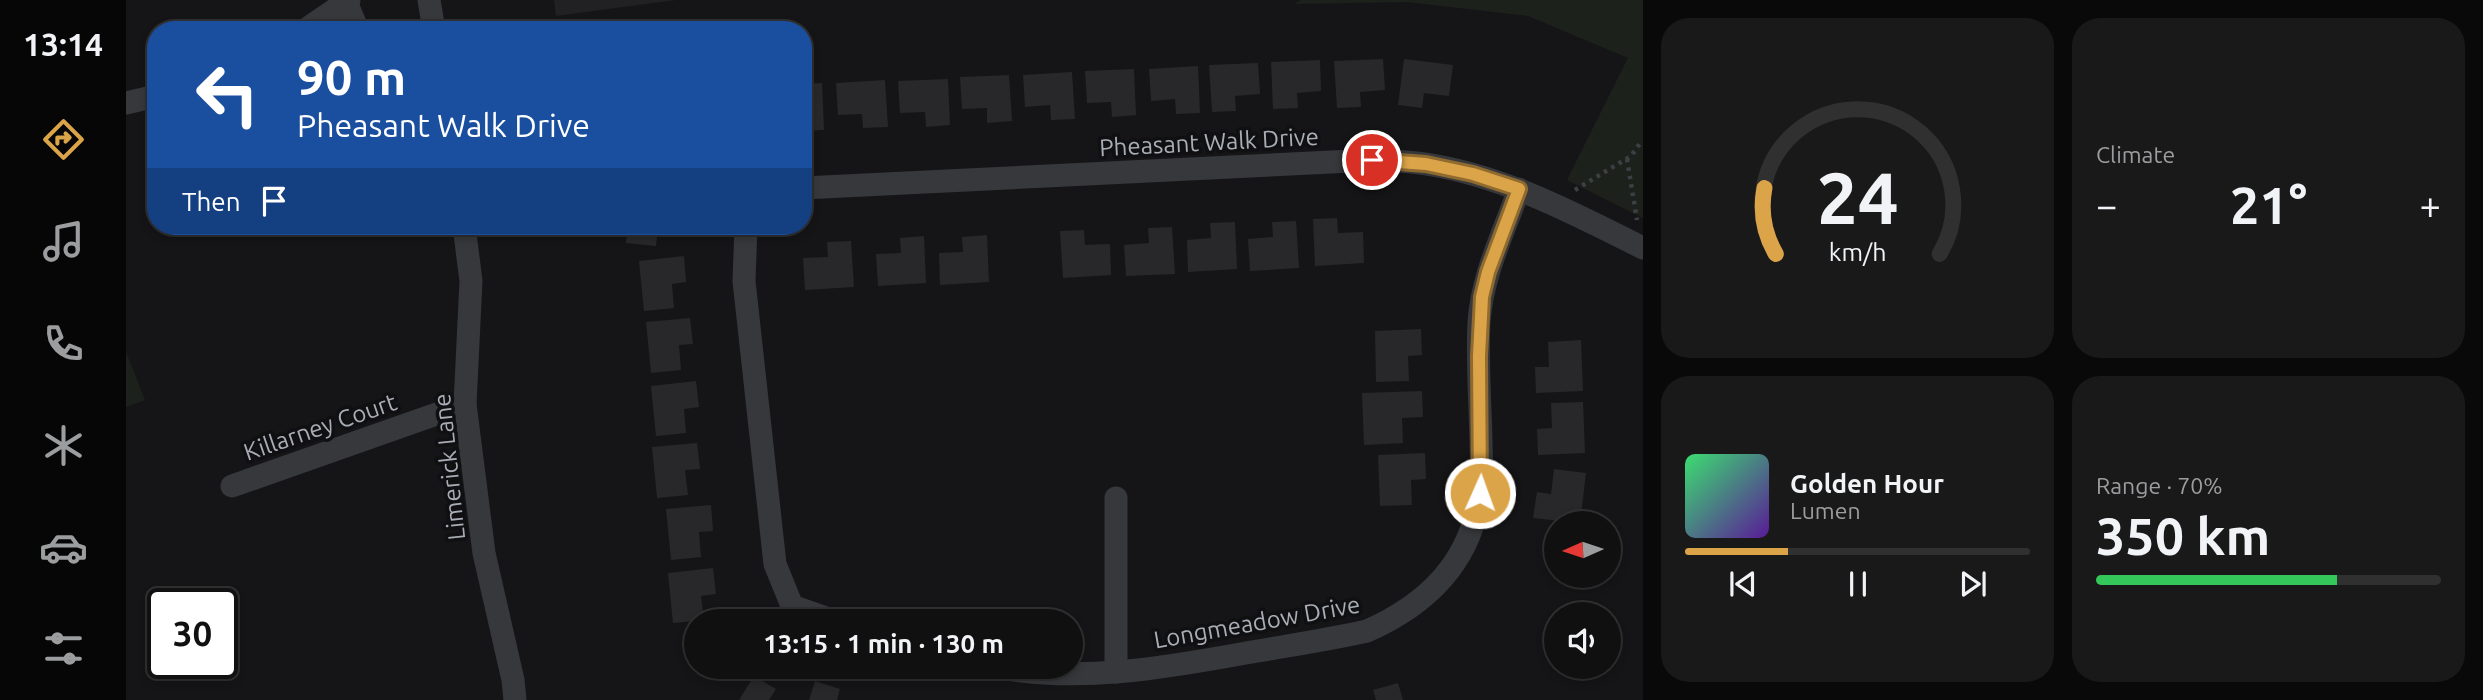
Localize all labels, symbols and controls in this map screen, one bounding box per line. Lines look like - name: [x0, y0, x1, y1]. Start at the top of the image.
- text: 13:14: [23, 26, 103, 62]
- icon: left: [182, 49, 273, 140]
- text: 90 m: [297, 49, 406, 104]
- text: Pheasant Walk Drive: [297, 107, 590, 143]
- icon: directions: [39, 115, 88, 164]
- street label: Pheasant Walk Drive: [1099, 123, 1319, 161]
- pin: [1342, 130, 1402, 190]
- icon: arrive: [1353, 141, 1391, 179]
- text: Climate: [2096, 142, 2175, 167]
- text: 24: [1816, 156, 1899, 238]
- text: 21°: [2230, 176, 2307, 234]
- icon: arrive: [255, 182, 293, 220]
- text: −: [2096, 184, 2117, 226]
- text: +: [2420, 184, 2441, 226]
- text: Then: [182, 187, 241, 216]
- icon: music: [39, 217, 88, 266]
- text: km/h: [1829, 238, 1886, 266]
- icon: phone: [39, 319, 88, 368]
- street label: Killarney Court: [240, 388, 401, 466]
- street label: Limerick Lane: [428, 392, 470, 542]
- icon: climate: [39, 421, 88, 470]
- position arrow: [1443, 456, 1517, 530]
- text: Golden Hour: [1790, 469, 1944, 498]
- text: Range · 70%: [2096, 473, 2223, 498]
- text: Lumen: [1790, 498, 1861, 523]
- text: 350 km: [2096, 507, 2270, 565]
- north arrow: [1544, 511, 1620, 588]
- map controls: [1544, 511, 1621, 679]
- icon: car: [39, 523, 88, 572]
- icon: previous: [1724, 565, 1762, 603]
- icon: pause: [1839, 565, 1877, 603]
- icon: next: [1954, 565, 1992, 603]
- speed limit sign: 30: [147, 588, 238, 679]
- street label: Longmeadow Drive: [1152, 591, 1362, 653]
- button: sound: [1544, 602, 1621, 679]
- icon: filters: [39, 624, 88, 673]
- text: 13:15 · 1 min · 130 m: [763, 629, 1004, 658]

